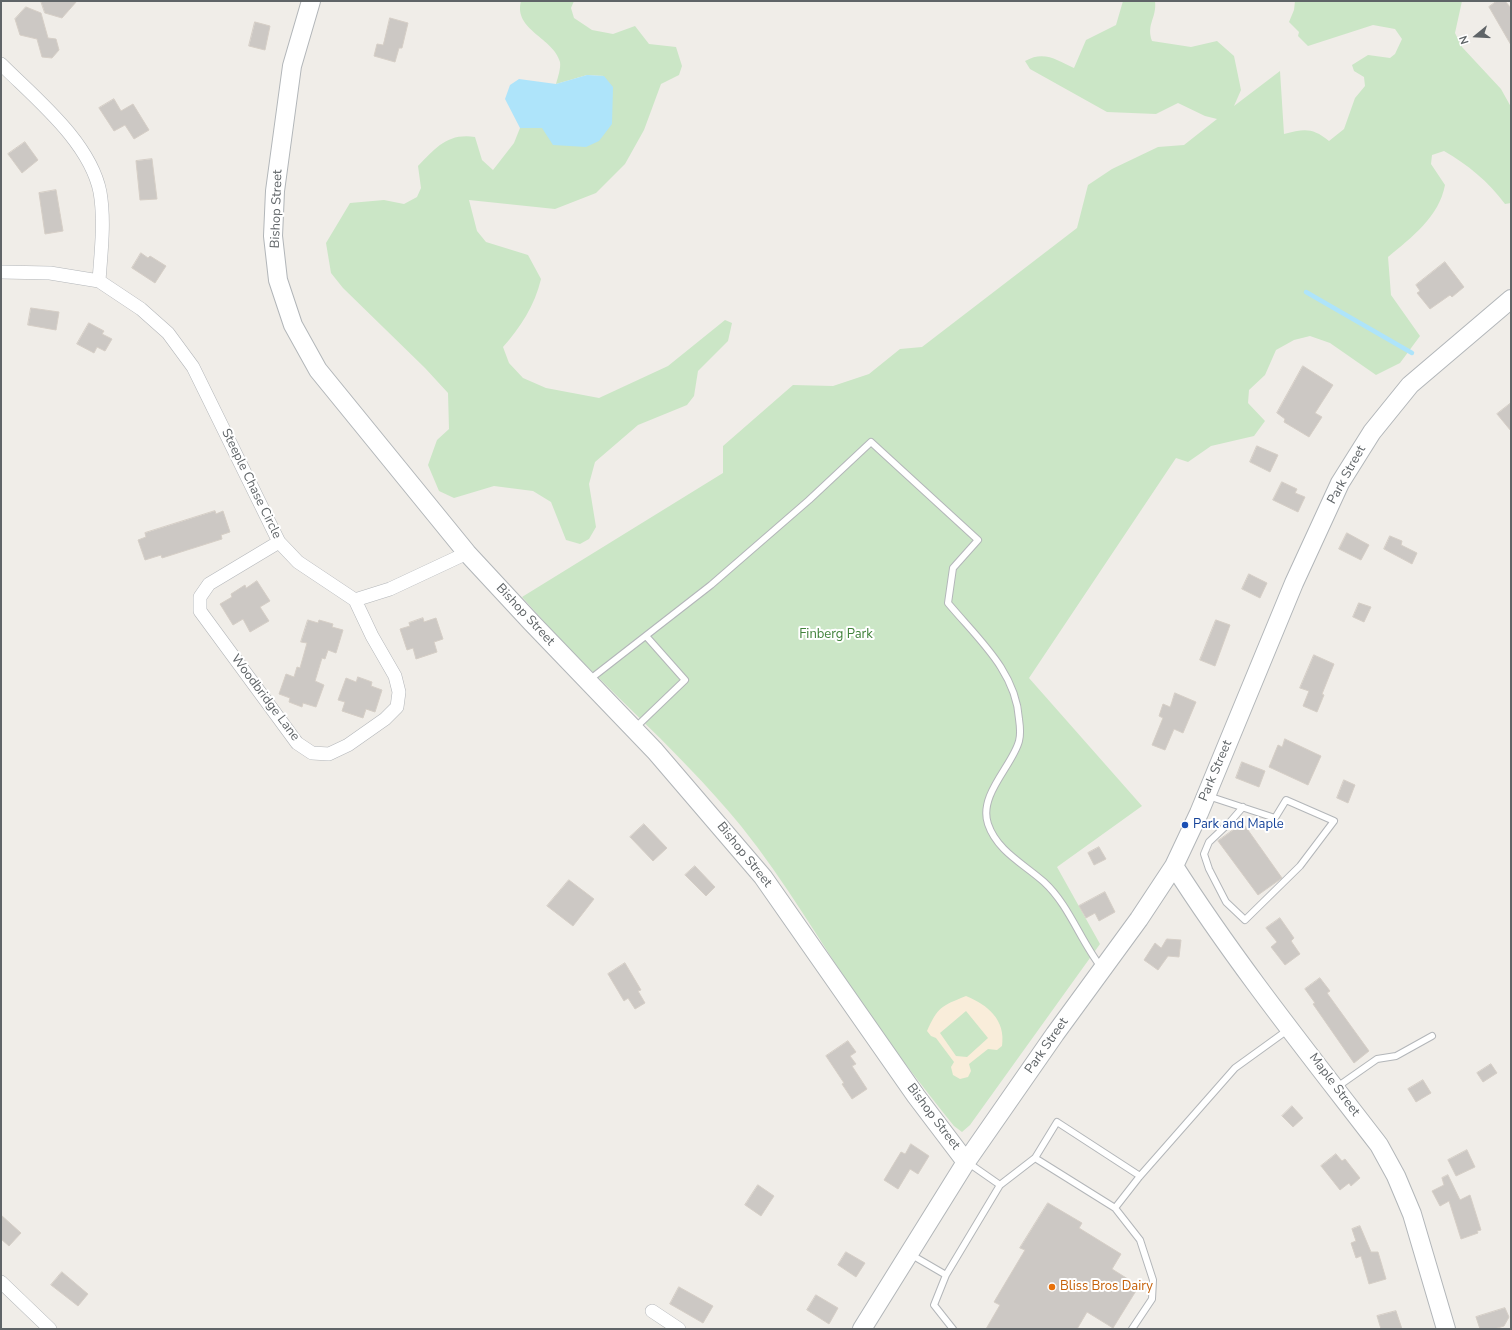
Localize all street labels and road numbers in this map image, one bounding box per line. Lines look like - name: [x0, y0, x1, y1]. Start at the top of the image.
- street label: Bishop Street: [268, 169, 286, 249]
- street label: Steeple Chase Circle: [218, 426, 284, 542]
- street label: Park Street: [1324, 443, 1370, 507]
- street label: Bishop Street: [492, 581, 558, 649]
- street label: Woodbridge Lane: [227, 652, 303, 744]
- street label: Park Street: [1196, 738, 1236, 804]
- street label: Bishop Street: [713, 819, 775, 891]
- street label: Park Street: [1022, 1015, 1072, 1077]
- street label: Maple Street: [1305, 1050, 1363, 1120]
- street label: Bishop Street: [903, 1081, 963, 1153]

